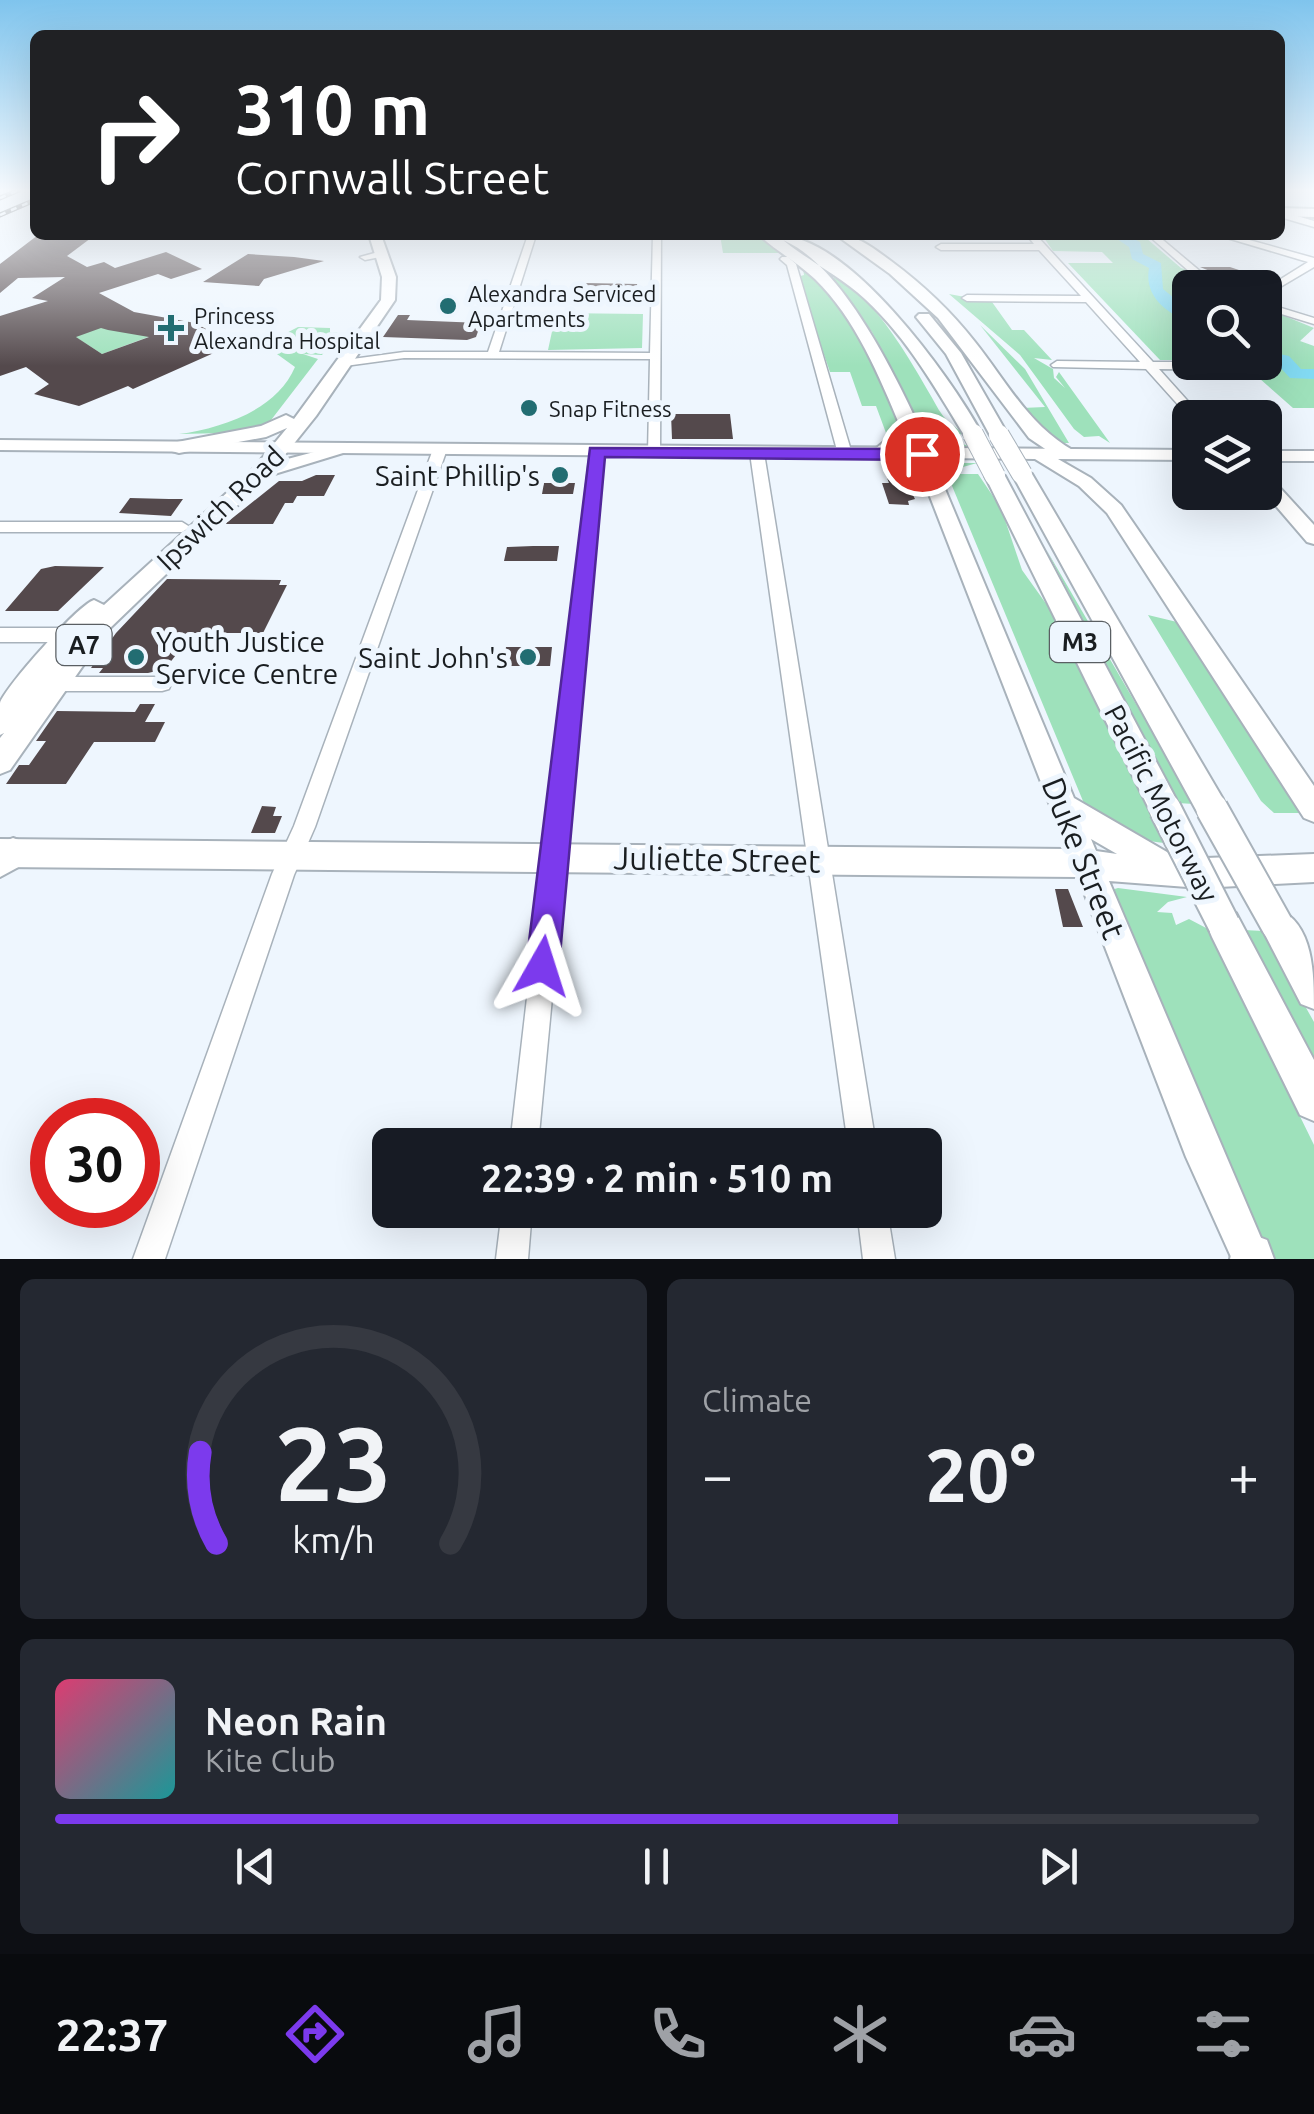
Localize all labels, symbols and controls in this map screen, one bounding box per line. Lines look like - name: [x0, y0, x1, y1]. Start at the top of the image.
- icon: right: [70, 70, 200, 200]
- text: 310 m: [235, 70, 430, 148]
- text: Cornwall Street: [235, 152, 549, 203]
- map controls: [1172, 270, 1282, 510]
- button: search: [1172, 270, 1282, 380]
- place label: Alexandra Serviced Apartments: [468, 281, 656, 331]
- marker: Alexandra Serviced Apartments: [437, 295, 459, 317]
- place label: Princess Alexandra Hospital: [194, 303, 381, 353]
- marker: Princess Alexandra Hospital: [158, 315, 184, 341]
- place label: Snap Fitness: [549, 396, 672, 421]
- marker: Snap Fitness: [518, 397, 540, 419]
- button: layers: [1172, 400, 1282, 510]
- pin: [880, 412, 965, 497]
- icon: arrive: [895, 427, 950, 482]
- street label: Ipswich Road: [150, 440, 290, 576]
- place label: Saint Phillip's: [375, 460, 540, 491]
- marker: Saint Phillip's: [549, 464, 571, 486]
- road number: M3: [1050, 622, 1110, 662]
- road number: A7: [56, 625, 112, 665]
- place label: Youth Justice Service Centre: [156, 626, 338, 689]
- place label: Saint John's: [358, 642, 508, 673]
- marker: Youth Justice Service Centre: [125, 646, 147, 668]
- marker: Saint John's: [517, 646, 539, 668]
- street label: Pacific Motorway: [1099, 700, 1225, 906]
- street label: Duke Street: [1035, 772, 1133, 944]
- street label: Juliette Street: [613, 839, 821, 879]
- position arrow: [490, 914, 594, 1018]
- speed limit sign: 30: [30, 1098, 160, 1228]
- text: 22:39 · 2 min · 510 m: [481, 1157, 833, 1199]
- text: Climate: [702, 1382, 812, 1418]
- text: 23: [275, 1404, 392, 1521]
- text: 20°: [925, 1432, 1036, 1516]
- text: −: [702, 1444, 733, 1505]
- text: +: [1228, 1444, 1259, 1505]
- text: km/h: [292, 1520, 375, 1560]
- text: Neon Rain: [205, 1700, 387, 1742]
- text: Kite Club: [205, 1742, 335, 1778]
- icon: previous: [228, 1839, 283, 1894]
- icon: pause: [629, 1839, 684, 1894]
- icon: next: [1031, 1839, 1086, 1894]
- icon: directions: [280, 1999, 350, 2069]
- icon: music: [462, 1999, 532, 2069]
- icon: phone: [643, 1999, 713, 2069]
- icon: climate: [825, 1999, 895, 2069]
- icon: car: [1007, 1999, 1077, 2069]
- icon: filters: [1188, 1999, 1258, 2069]
- text: 22:37: [56, 2009, 168, 2060]

